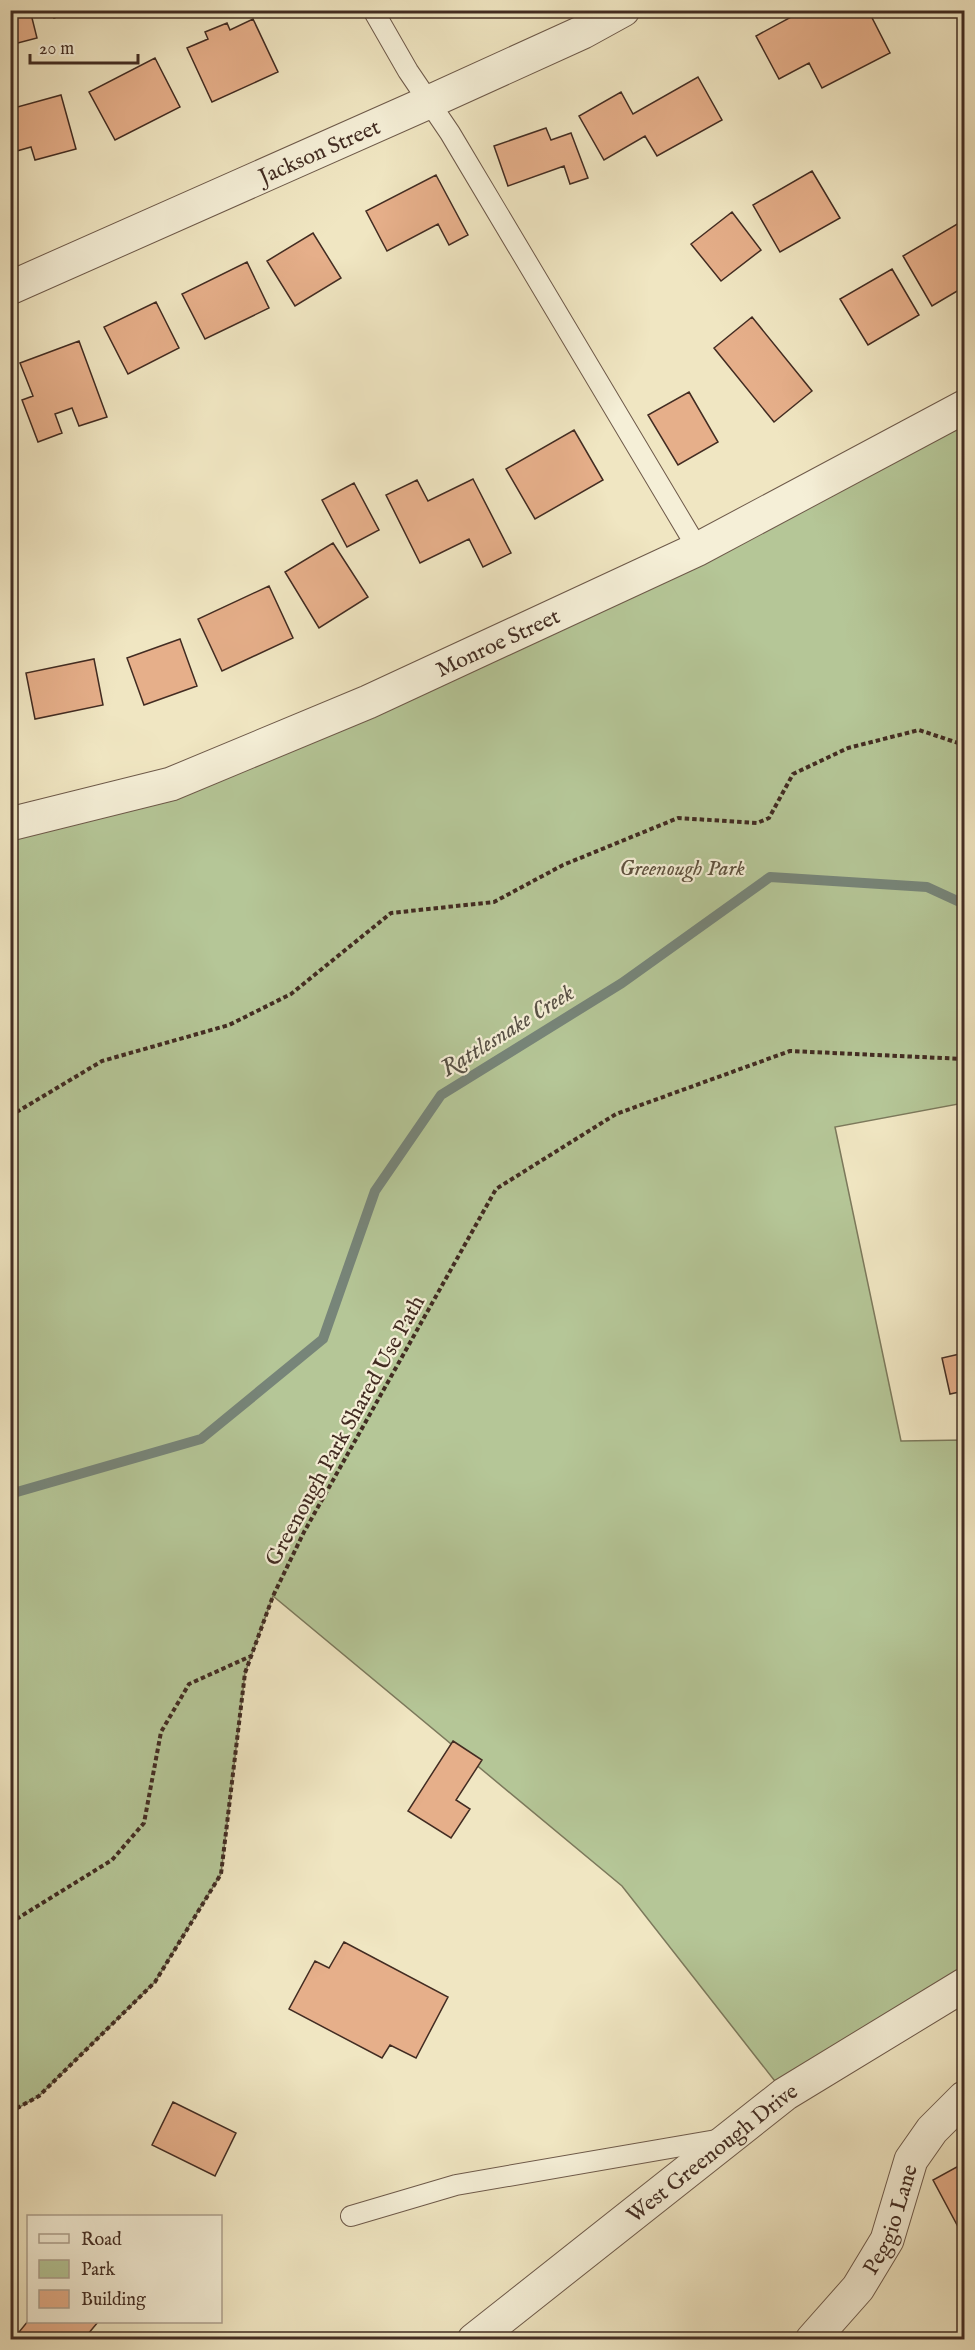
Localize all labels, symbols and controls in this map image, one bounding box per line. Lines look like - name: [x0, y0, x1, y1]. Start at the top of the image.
- scale bar: [30, 27, 138, 65]
- text: 20 m: [39, 38, 74, 61]
- street label: Jackson Street: [252, 113, 385, 193]
- street label: Monroe Street: [432, 603, 565, 685]
- park label: Greenough Park: [619, 855, 745, 883]
- water label: Rattlesnake Creek: [435, 978, 581, 1085]
- street label: Greenough Park Shared Use Path: [260, 1291, 432, 1571]
- street label: West Greenough Drive: [622, 2078, 803, 2230]
- street label: Peggio Lane: [857, 2161, 925, 2280]
- legend: [27, 2215, 222, 2323]
- text: Road: [81, 2229, 122, 2252]
- text: Park: [81, 2259, 116, 2282]
- text: Building: [81, 2289, 146, 2312]

